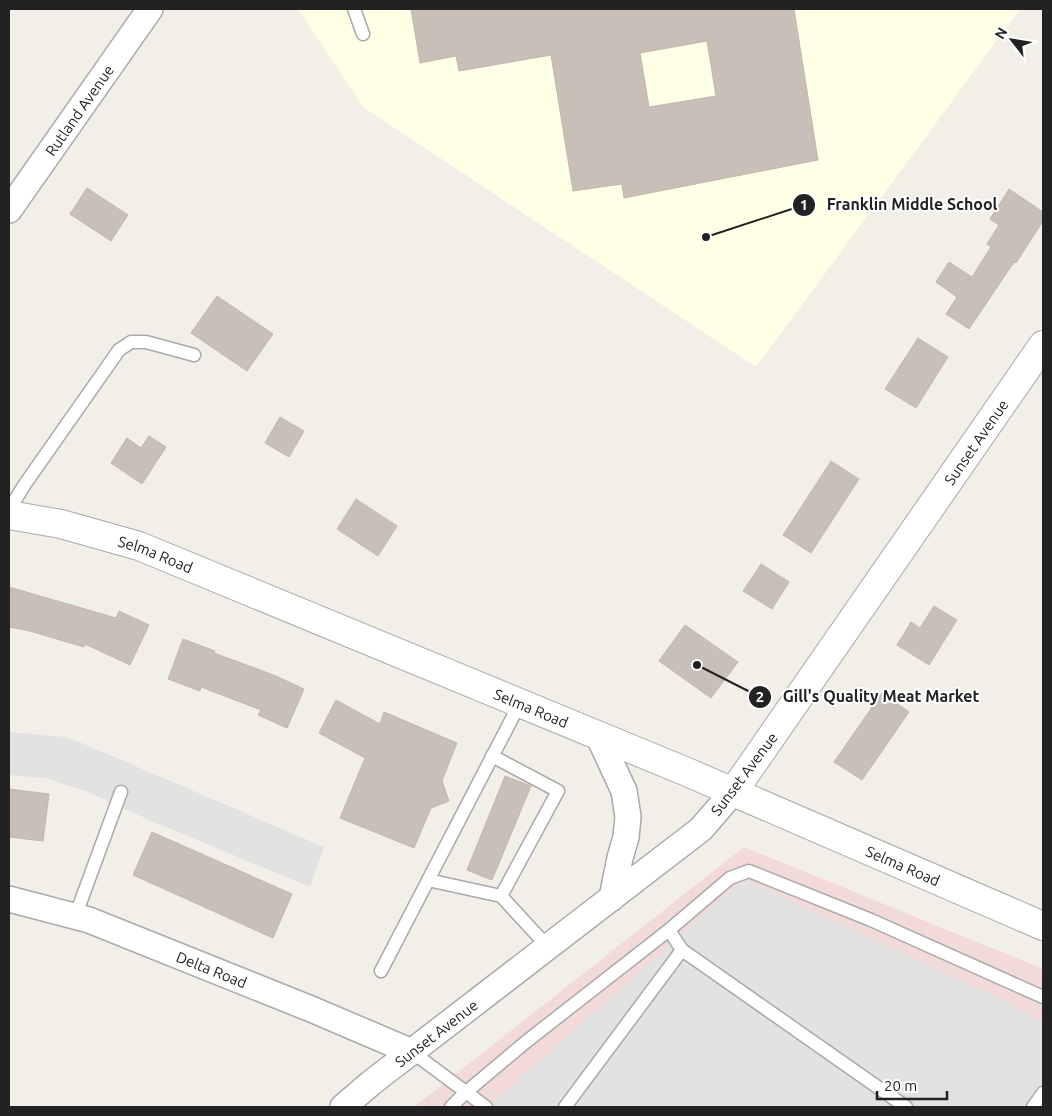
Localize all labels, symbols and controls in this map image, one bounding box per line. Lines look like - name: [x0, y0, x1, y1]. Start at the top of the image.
- north arrow: [987, 15, 1037, 65]
- text: N: [991, 25, 1010, 42]
- street label: Rutland Avenue: [41, 61, 117, 159]
- callout: Franklin Middle School: [791, 189, 1007, 220]
- text: Franklin Middle School: [827, 195, 998, 213]
- text: 1: [800, 196, 808, 213]
- street label: Sunset Avenue: [940, 396, 1011, 488]
- street label: Selma Road: [116, 532, 195, 576]
- callout: Gill's Quality Meat Market: [747, 681, 989, 712]
- street label: Selma Road: [491, 685, 571, 731]
- text: Gill's Quality Meat Market: [783, 687, 979, 705]
- text: 2: [756, 688, 764, 705]
- street label: Sunset Avenue: [707, 729, 781, 819]
- street label: Selma Road: [864, 842, 943, 889]
- street label: Delta Road: [174, 947, 250, 991]
- street label: Sunset Avenue: [391, 996, 481, 1070]
- scale bar: [877, 1068, 947, 1100]
- text: 20 m: [884, 1077, 917, 1094]

